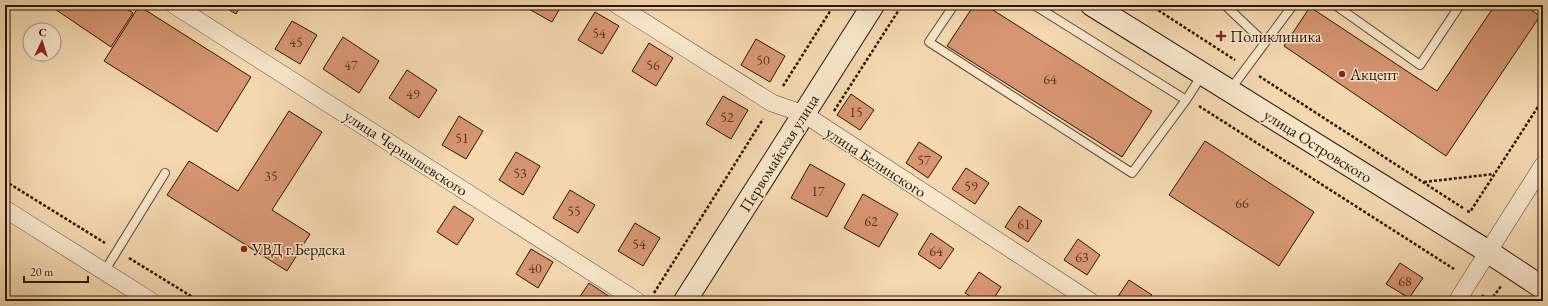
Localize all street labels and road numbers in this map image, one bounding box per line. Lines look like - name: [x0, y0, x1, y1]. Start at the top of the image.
- street label: Первомайская улица: [734, 90, 824, 216]
- street label: улица Островского: [1260, 104, 1376, 188]
- street label: улица Чернышевского: [340, 105, 472, 201]
- street label: улица Белинского: [822, 122, 930, 202]

